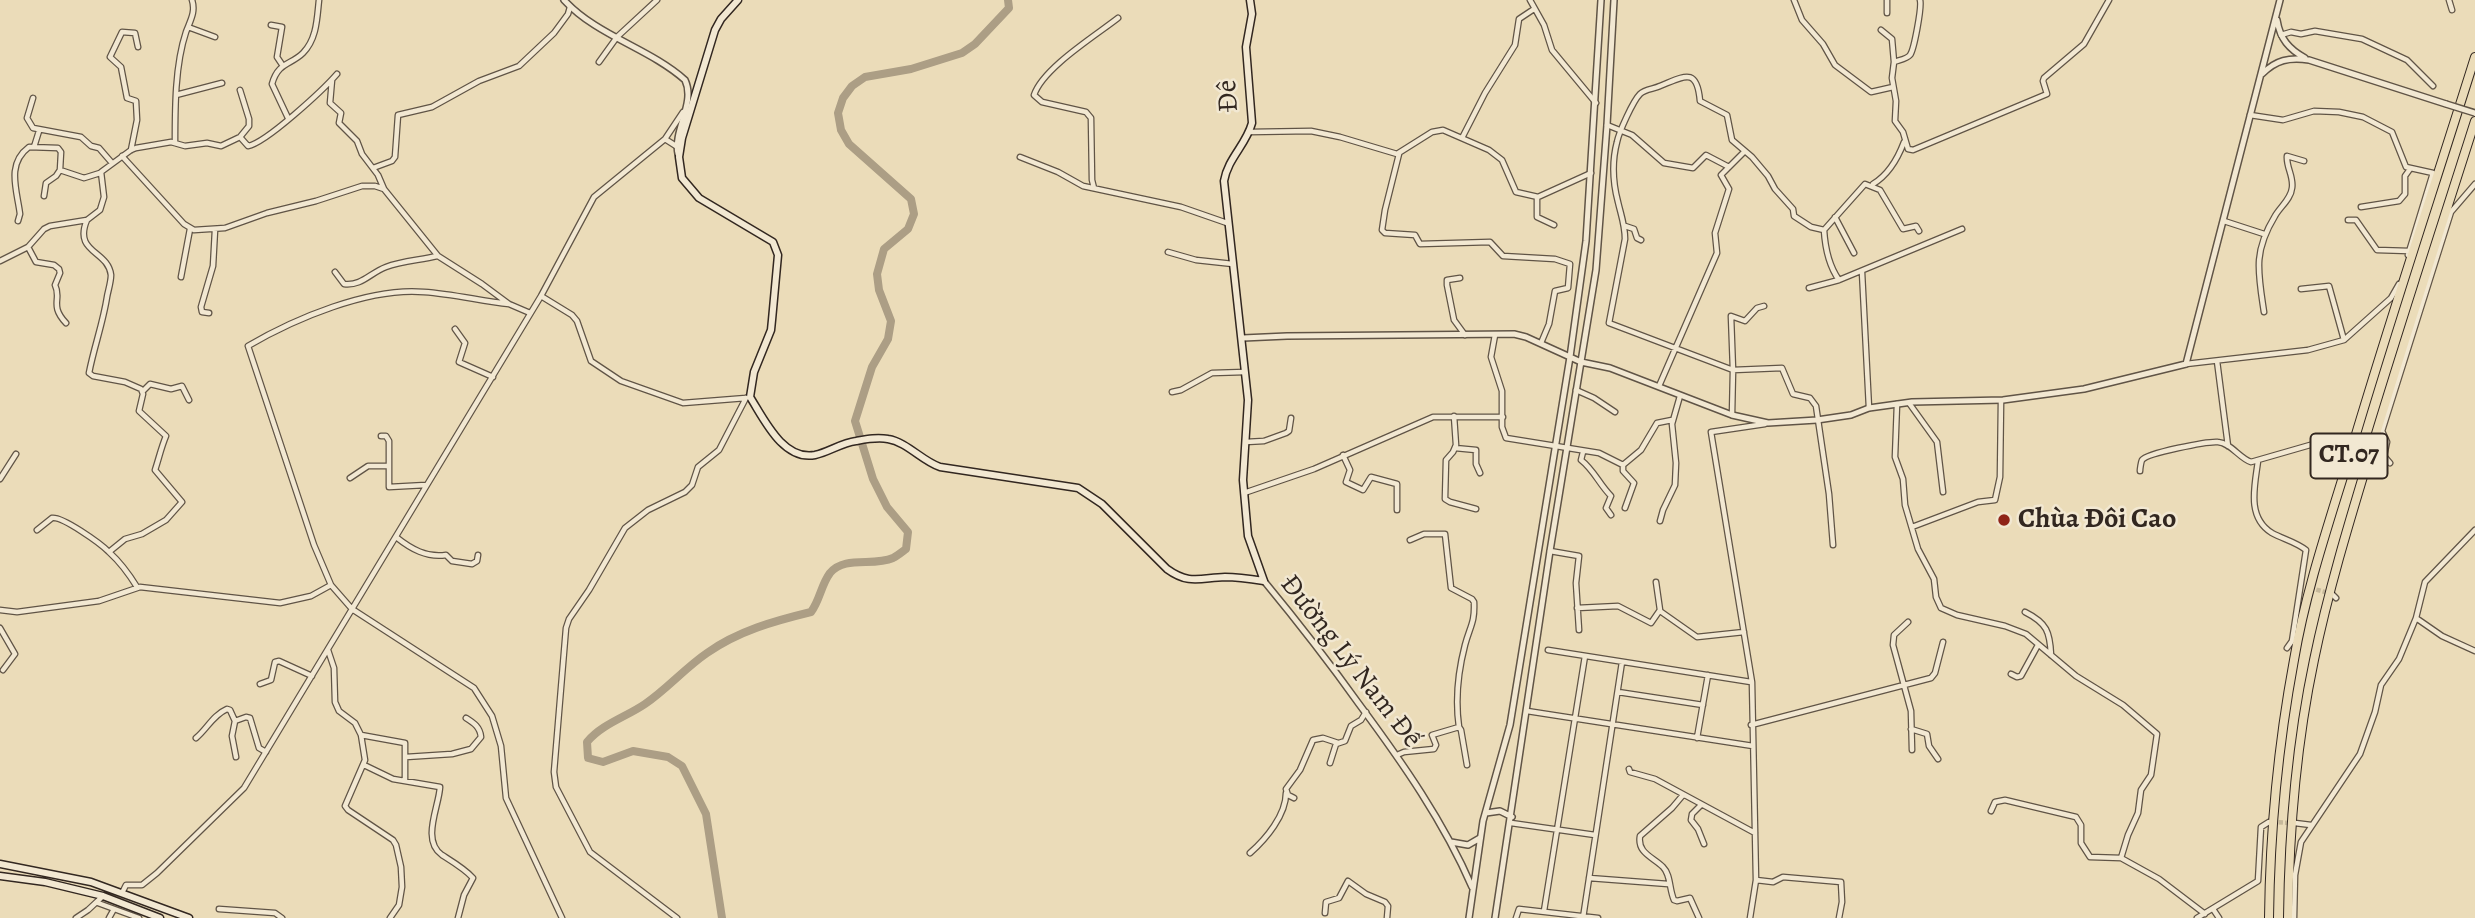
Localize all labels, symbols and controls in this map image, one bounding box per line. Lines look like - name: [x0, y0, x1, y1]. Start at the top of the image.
- street label: Đê: [1211, 79, 1247, 113]
- road number: CT.07: [2310, 433, 2388, 478]
- place label: Chùa Đôi Cao: [2018, 503, 2176, 537]
- marker: Chùa Đôi Cao: [1996, 512, 2012, 528]
- street label: Đường Lý Nam Đế: [1272, 569, 1428, 755]

